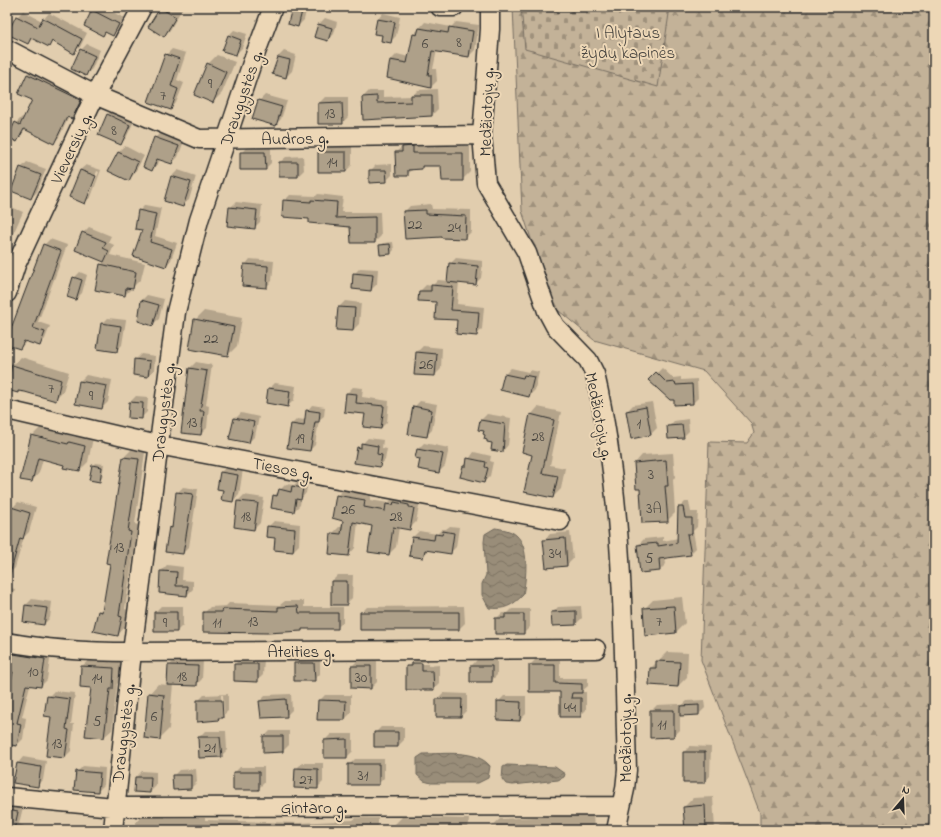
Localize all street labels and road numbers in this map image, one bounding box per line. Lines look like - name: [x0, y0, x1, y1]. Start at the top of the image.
- street label: Draugystės g.: [214, 47, 273, 151]
- street label: Medžiotojų g.: [473, 67, 504, 157]
- street label: Vieversių g.: [44, 108, 102, 190]
- street label: Audros g.: [261, 126, 330, 155]
- street label: Draugystės g.: [146, 361, 185, 464]
- street label: Medžiotojų g.: [576, 370, 619, 463]
- street label: Tiesos g.: [250, 451, 316, 490]
- street label: Ateities g.: [267, 640, 335, 667]
- street label: Draugystės g.: [106, 682, 145, 785]
- street label: Medžiotojų g.: [614, 693, 641, 783]
- street label: Gintaro g.: [281, 796, 348, 823]

